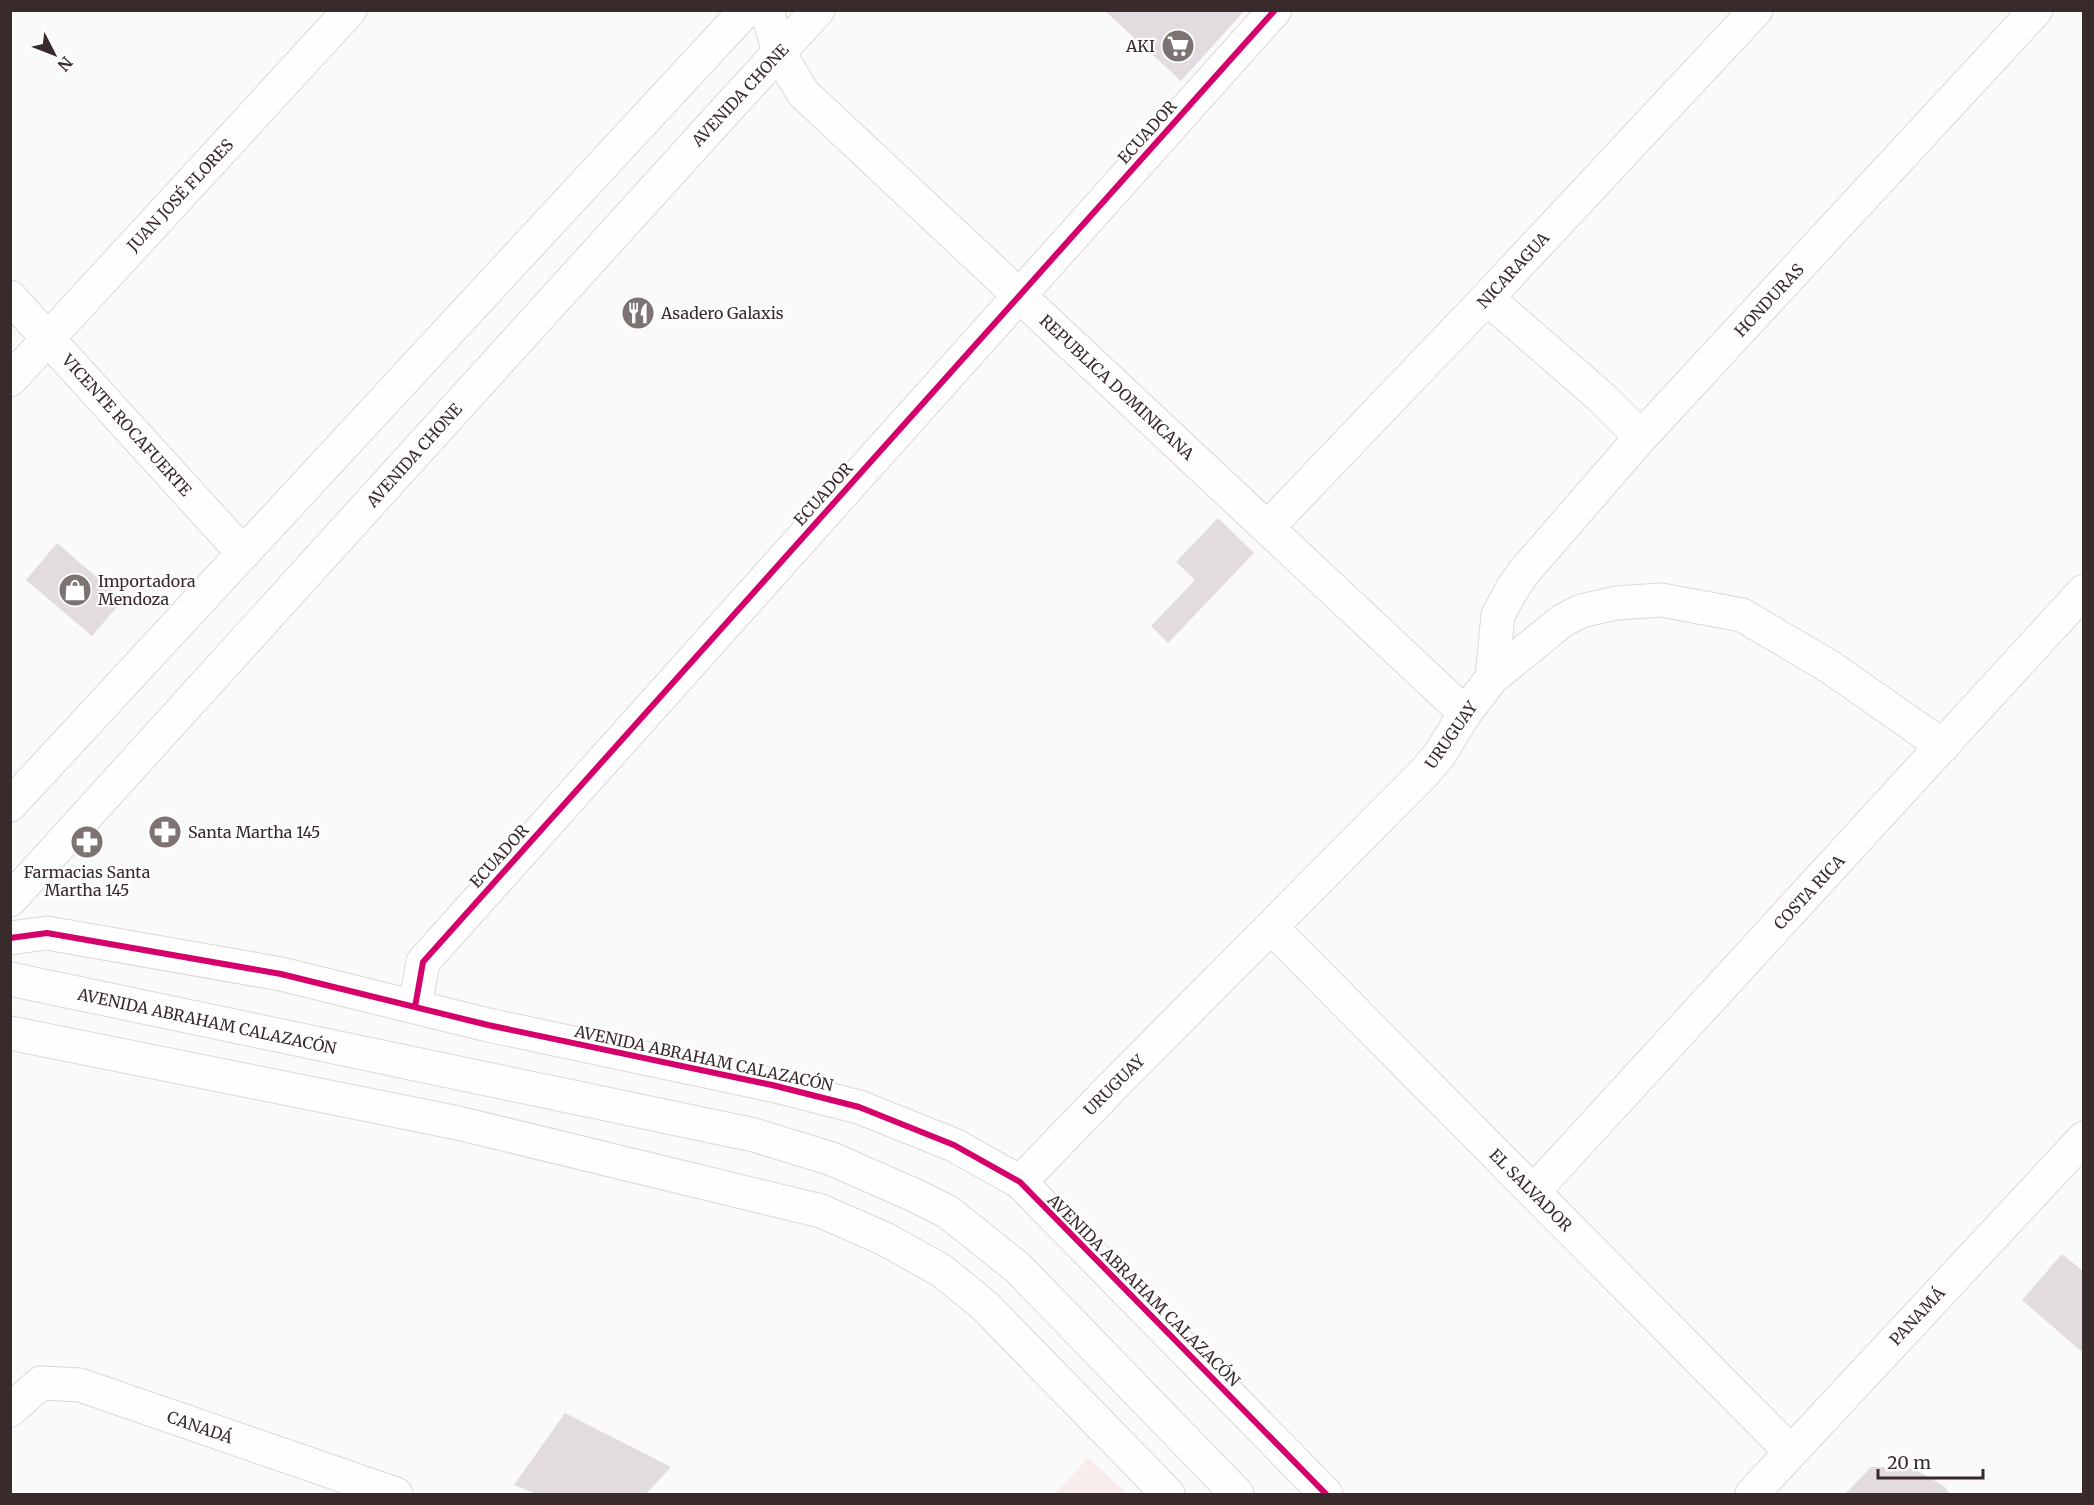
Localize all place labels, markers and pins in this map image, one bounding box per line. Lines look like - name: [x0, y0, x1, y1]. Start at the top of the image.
- supermarket icon: AKI: [1160, 28, 1196, 64]
- place label: AKI: [1125, 36, 1155, 56]
- restaurant icon: Asadero Galaxis: [620, 295, 656, 331]
- place label: Asadero Galaxis: [660, 303, 784, 323]
- place label: Importadora Mendoza: [98, 571, 196, 609]
- shop icon: Importadora Mendoza: [57, 572, 93, 608]
- pharmacy icon: Santa Martha 145: [147, 814, 183, 850]
- place label: Santa Martha 145: [188, 822, 320, 842]
- pharmacy icon: Farmacias Santa Martha 145: [69, 824, 105, 860]
- place label: Farmacias Santa Martha 145: [24, 862, 151, 900]

